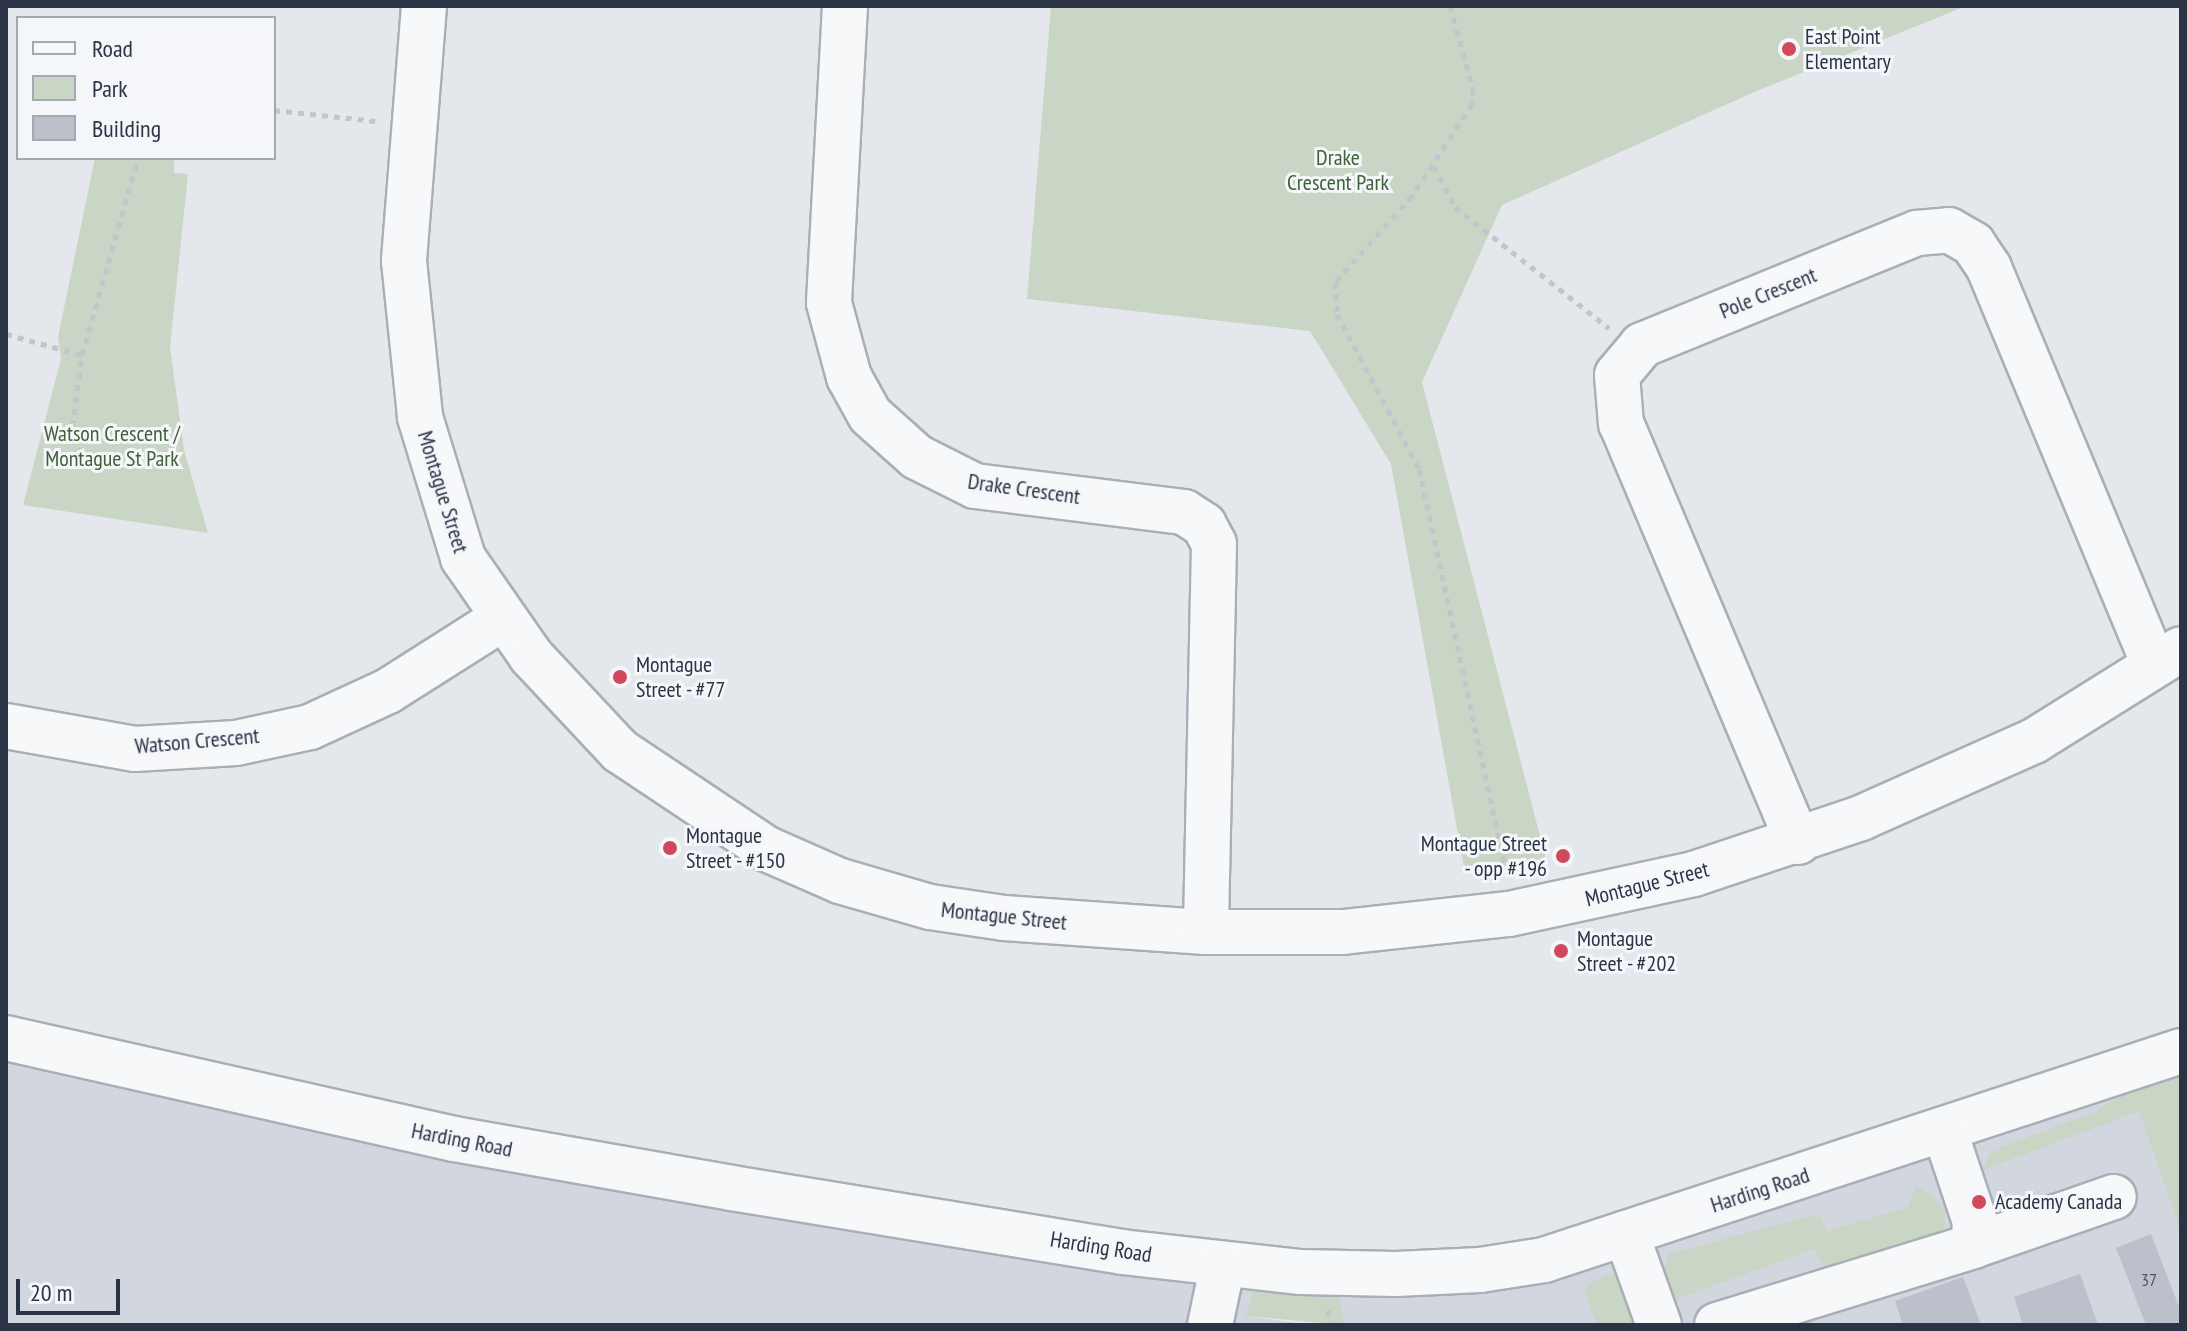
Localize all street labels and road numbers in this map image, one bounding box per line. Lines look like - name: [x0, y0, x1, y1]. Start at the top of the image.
- street label: Pole Crescent: [1716, 262, 1820, 324]
- street label: Montague Street: [412, 428, 474, 556]
- street label: Drake Crescent: [966, 468, 1082, 510]
- street label: Watson Crescent: [134, 722, 260, 760]
- street label: Montague Street: [1582, 856, 1712, 912]
- street label: Montague Street: [940, 896, 1068, 936]
- street label: Harding Road: [409, 1117, 515, 1163]
- street label: Harding Road: [1707, 1162, 1813, 1218]
- street label: Harding Road: [1048, 1226, 1154, 1268]

